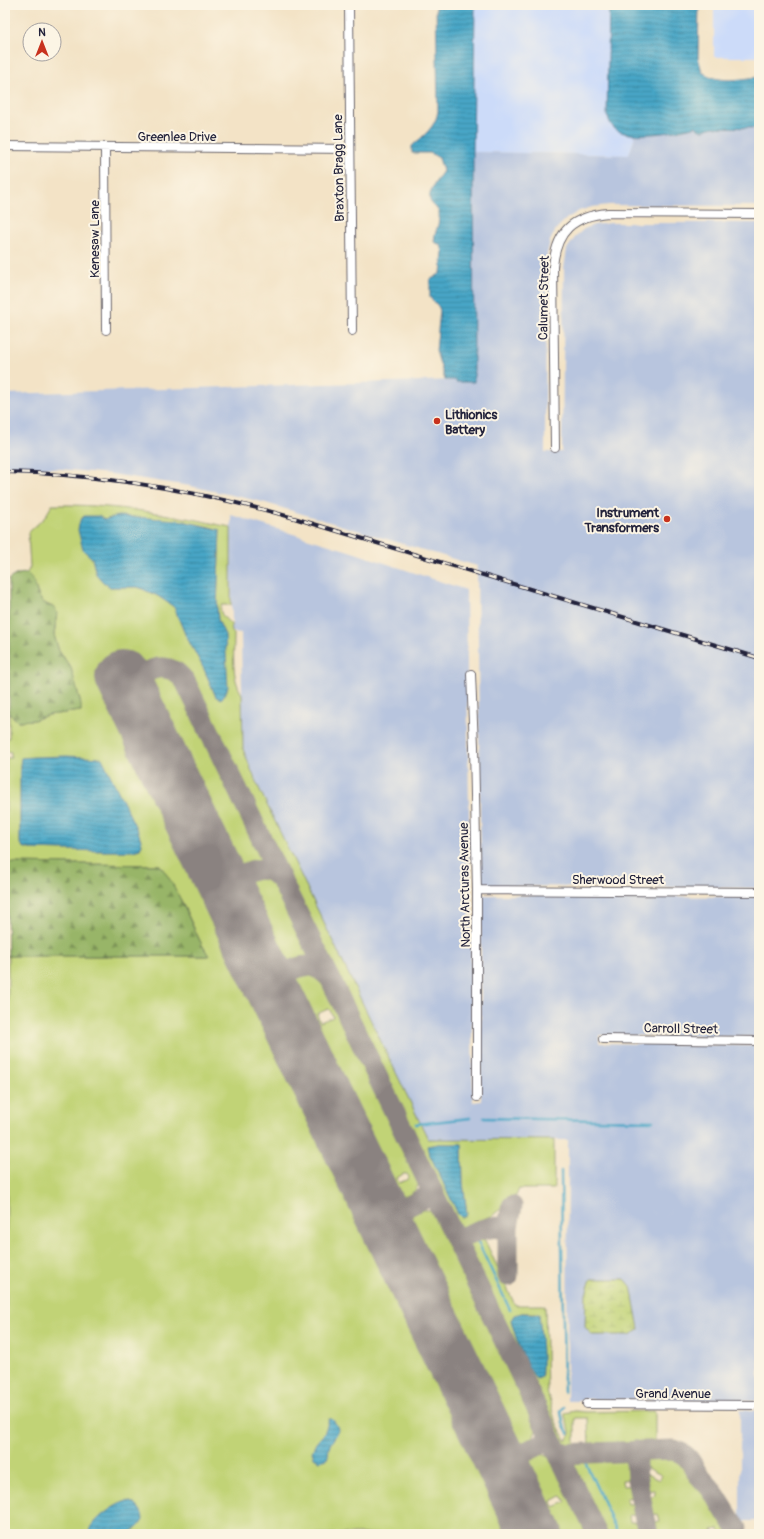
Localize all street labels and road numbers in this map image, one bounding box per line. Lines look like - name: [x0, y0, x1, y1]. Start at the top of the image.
- street label: Braxton Bragg Lane: [330, 114, 348, 222]
- street label: Greenlea Drive: [137, 129, 217, 145]
- street label: Kenesaw Lane: [87, 199, 103, 278]
- street label: Calumet Street: [535, 255, 553, 340]
- street label: North Arcturas Avenue: [456, 822, 474, 948]
- street label: Sherwood Street: [572, 872, 665, 888]
- street label: Carroll Street: [644, 1020, 719, 1038]
- street label: Grand Avenue: [635, 1386, 711, 1402]

